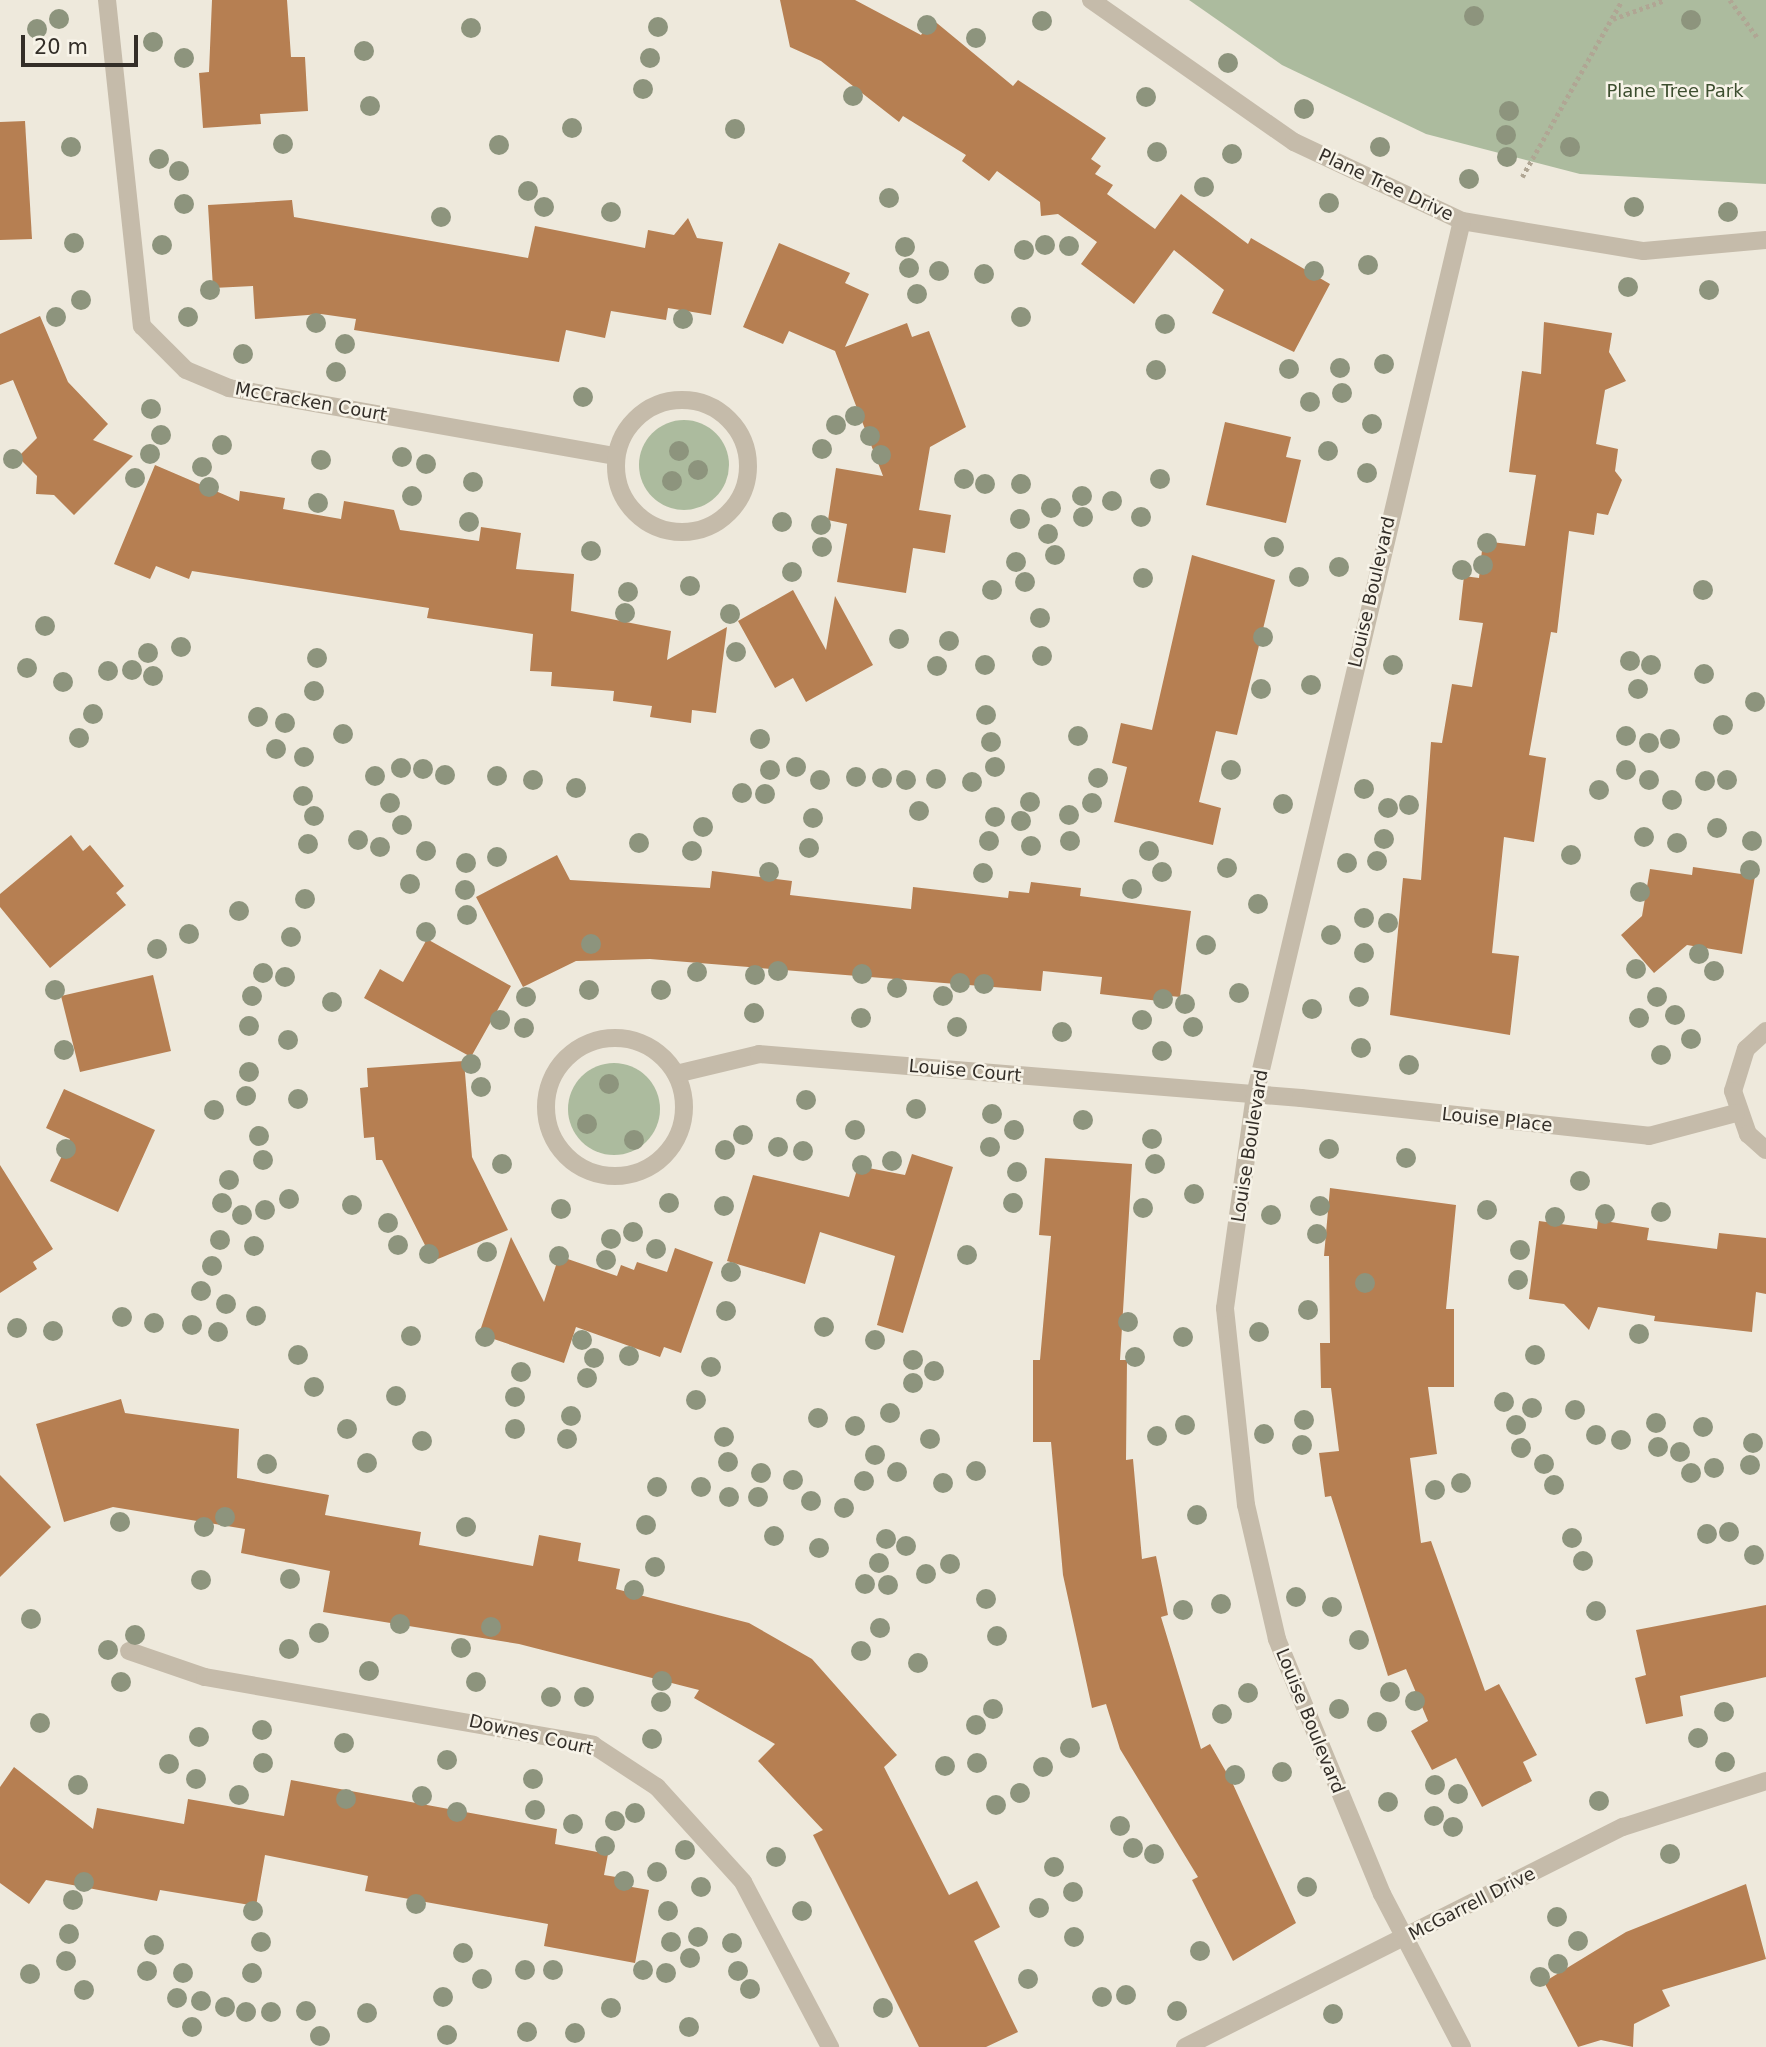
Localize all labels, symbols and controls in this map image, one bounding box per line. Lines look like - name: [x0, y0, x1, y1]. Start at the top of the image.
- scale bar: [24, 21, 142, 65]
- text: 20 m: [34, 35, 88, 59]
- park label: Plane Tree Park: [1606, 80, 1744, 102]
- street label: Plane Tree Drive: [1315, 144, 1457, 226]
- street label: McCracken Court: [233, 378, 389, 426]
- street label: Louise Boulevard: [1344, 514, 1400, 670]
- street label: Louise Court: [908, 1055, 1022, 1087]
- street label: Louise Boulevard: [1227, 1068, 1273, 1224]
- street label: Louise Place: [1441, 1103, 1553, 1137]
- street label: Louise Boulevard: [1271, 1645, 1349, 1797]
- street label: Downes Court: [467, 1710, 595, 1760]
- street label: McGarrell Drive: [1405, 1863, 1539, 1945]

